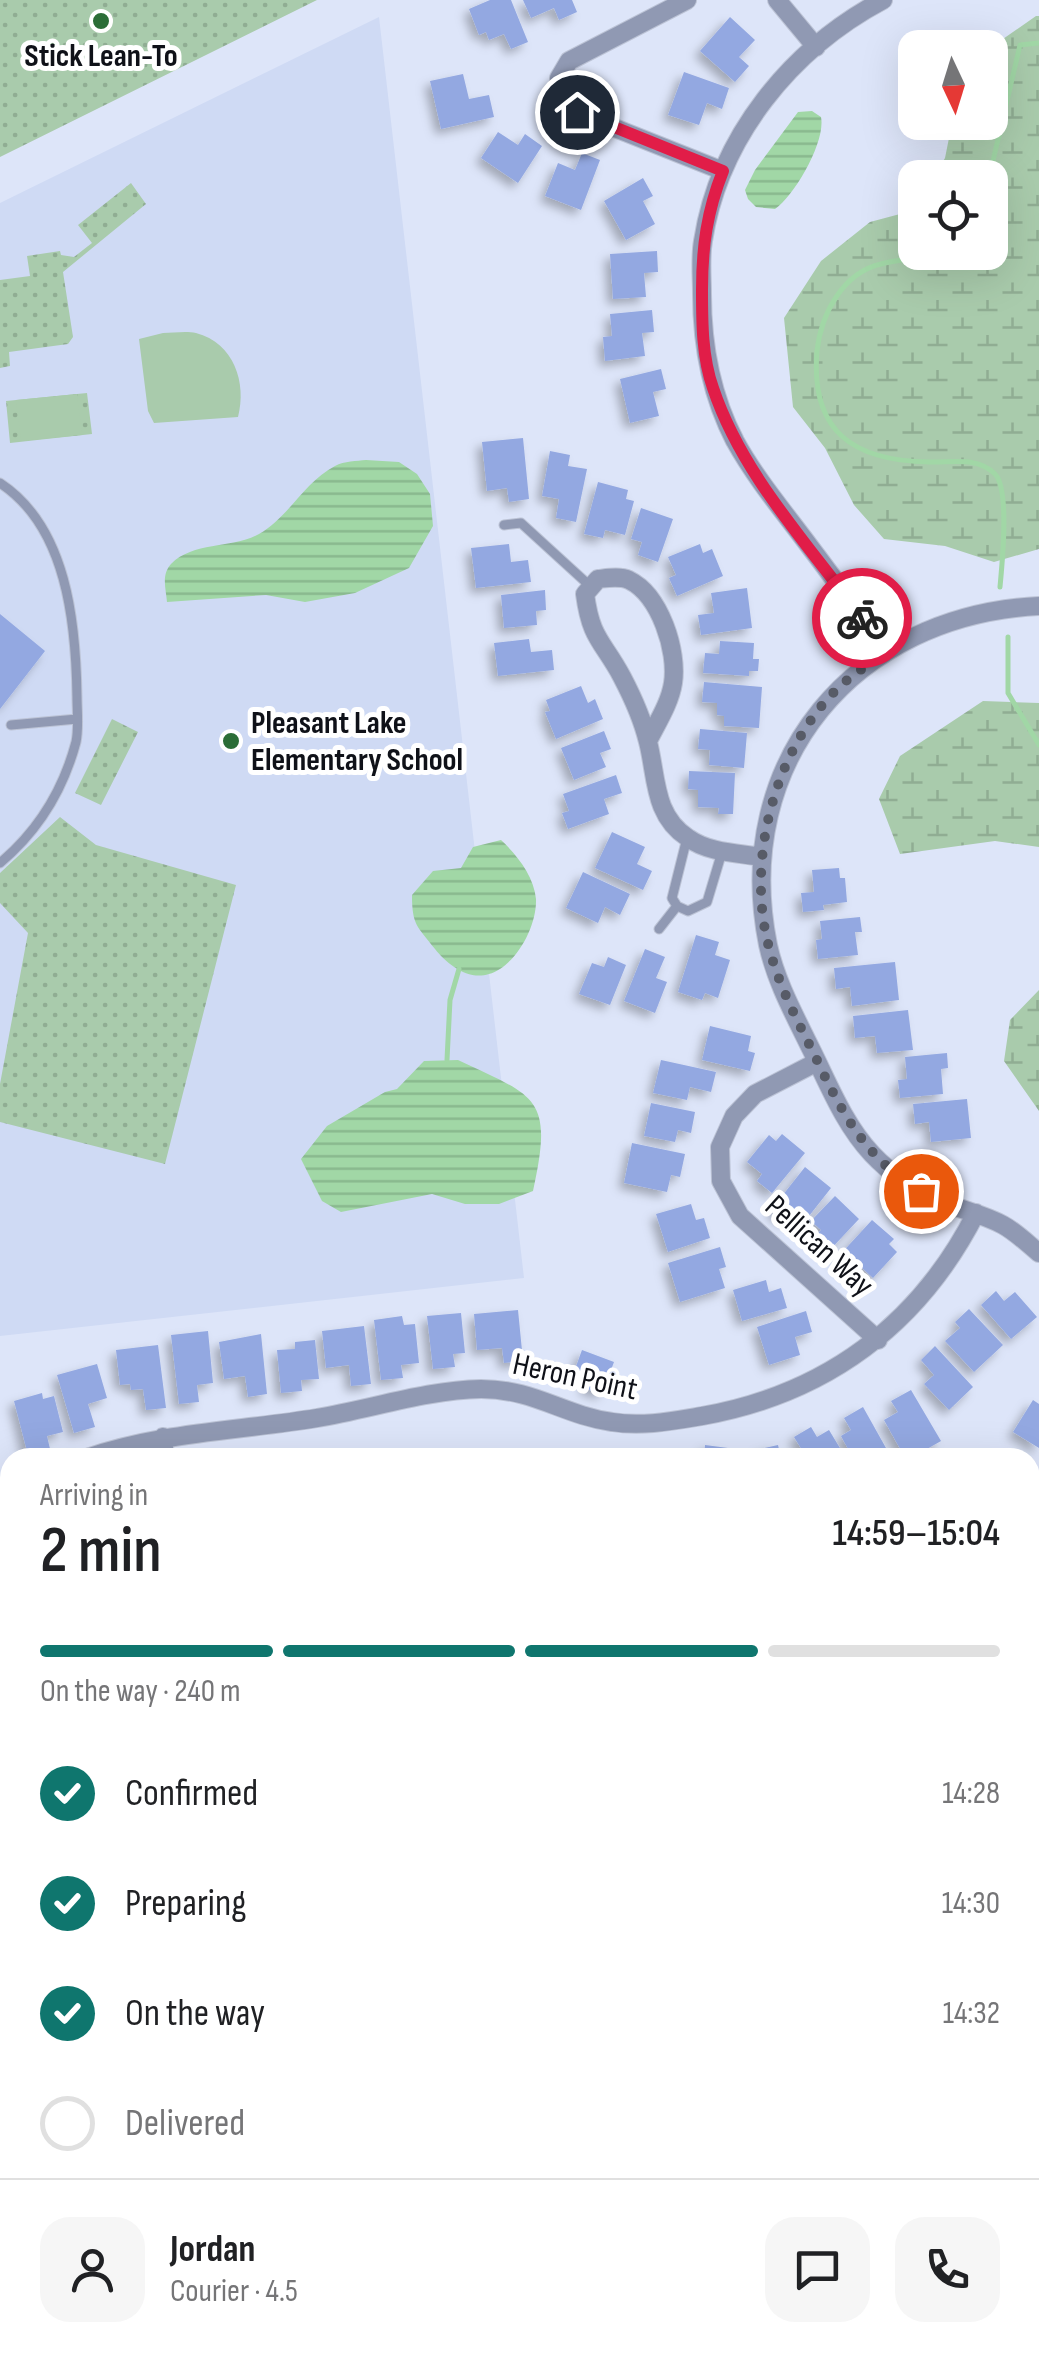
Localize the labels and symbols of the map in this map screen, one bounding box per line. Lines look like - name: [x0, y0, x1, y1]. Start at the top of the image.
- marker: Stick Lean-To: [90, 10, 112, 32]
- north arrow: [898, 30, 1008, 140]
- place label: Stick Lean-To: [24, 37, 178, 76]
- pin: [535, 70, 620, 155]
- courier: [812, 568, 912, 668]
- place label: Pleasant Lake Elementary School: [251, 704, 463, 780]
- marker: Pleasant Lake Elementary School: [220, 730, 242, 752]
- pin: [879, 1149, 964, 1234]
- street label: Pellican Way: [757, 1187, 881, 1305]
- street label: Heron Point: [509, 1345, 641, 1409]

